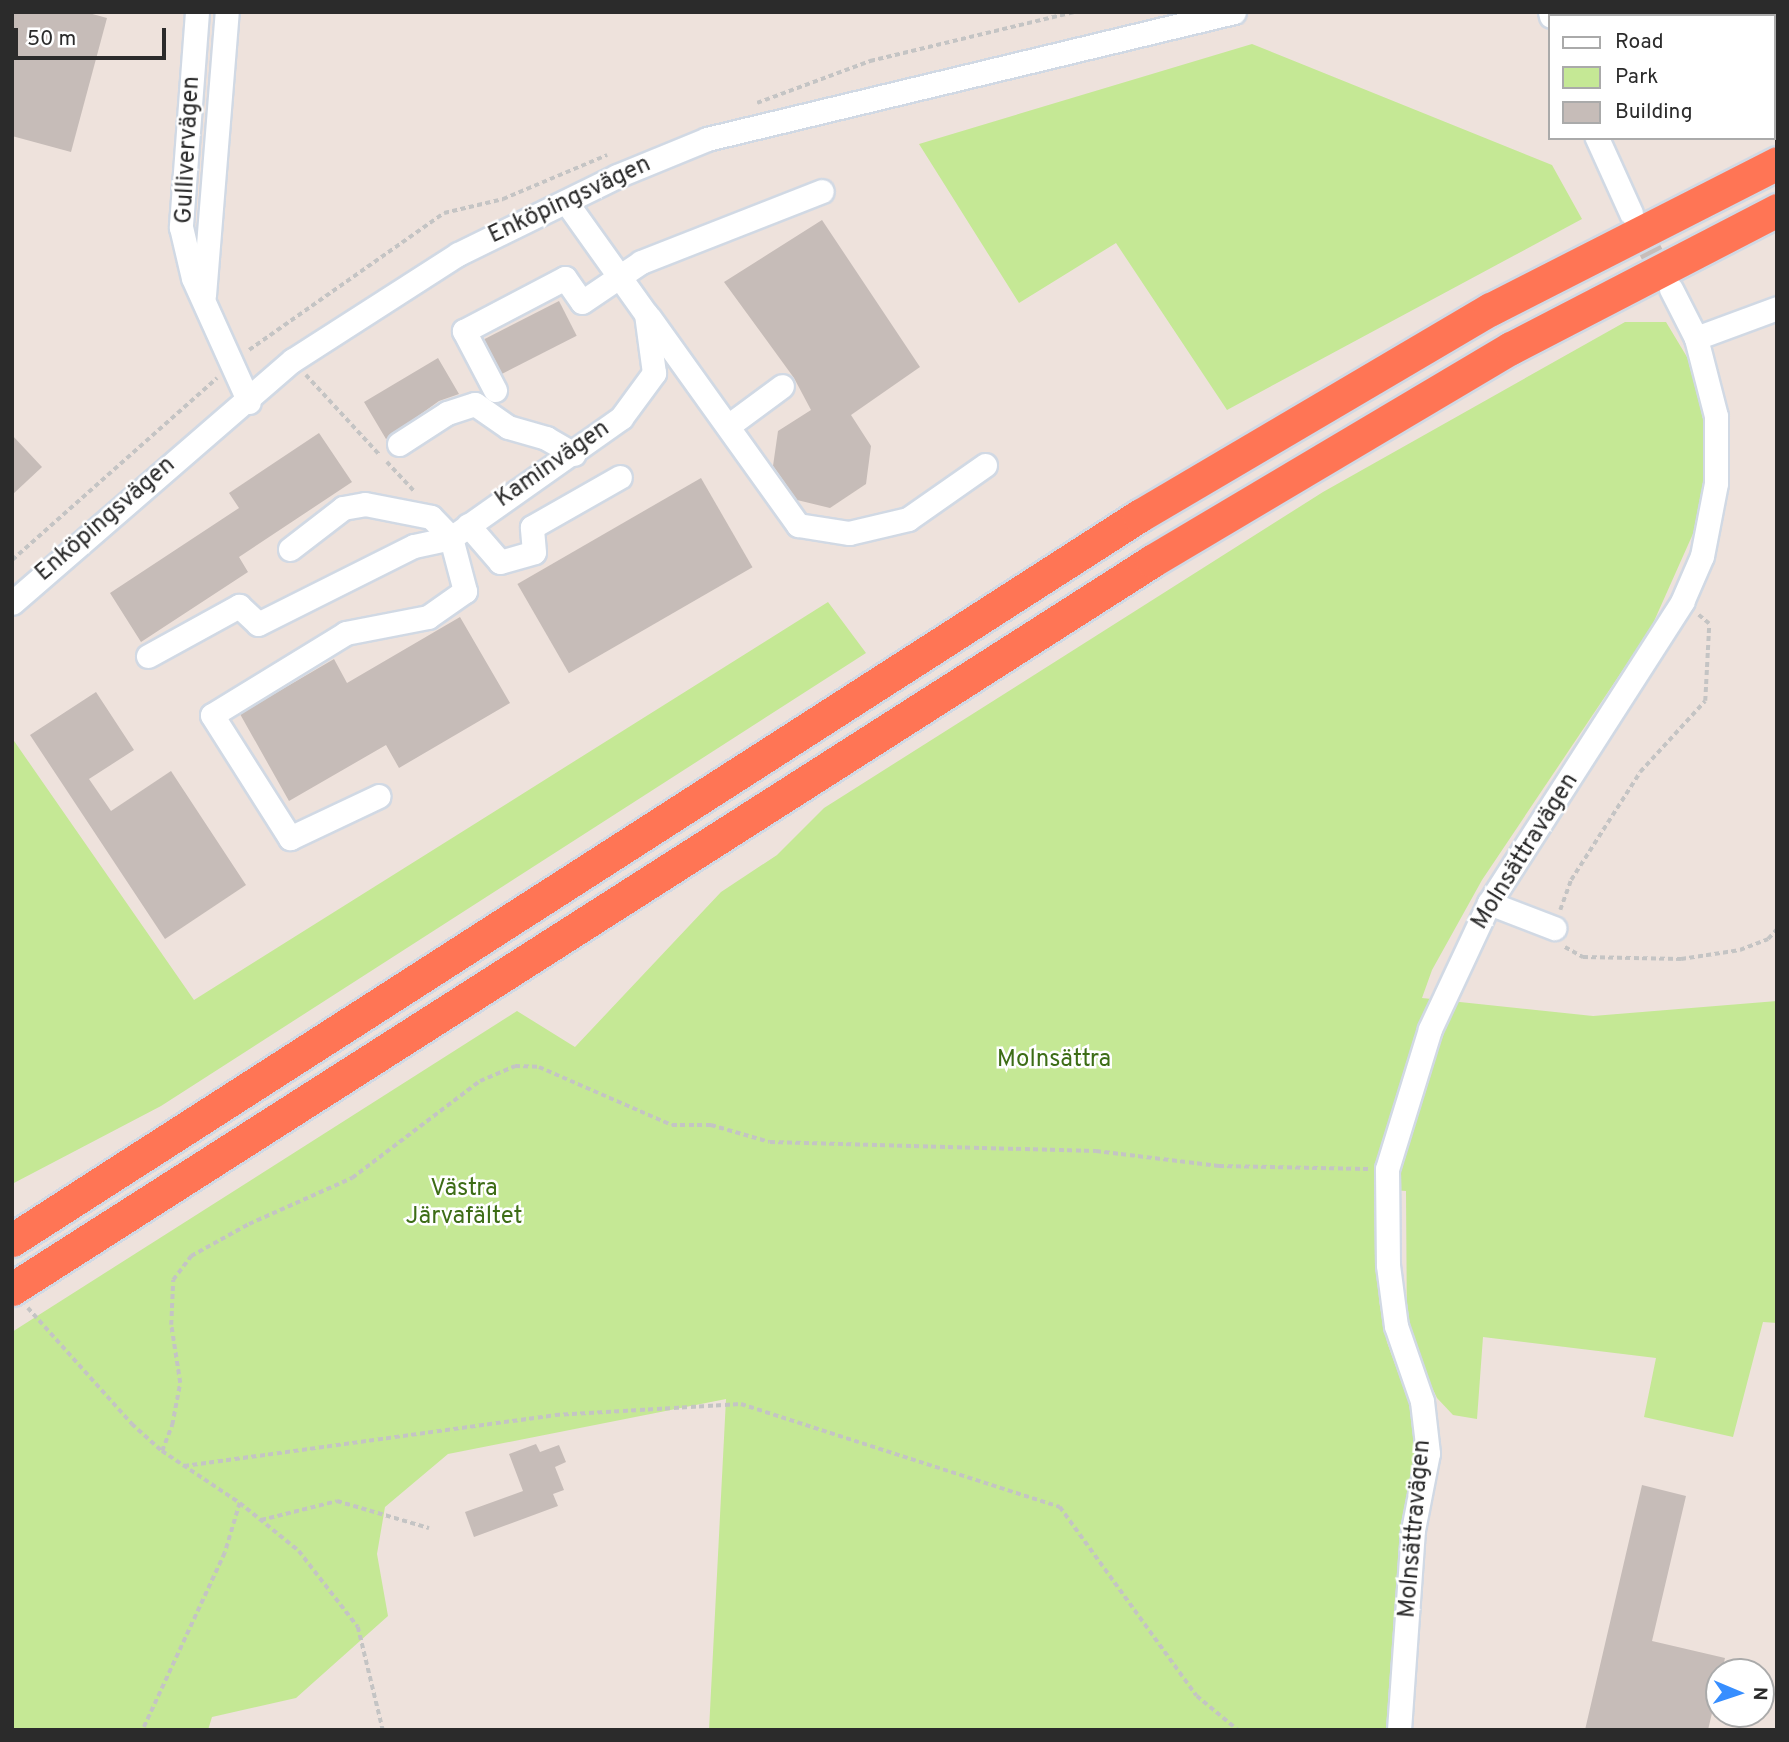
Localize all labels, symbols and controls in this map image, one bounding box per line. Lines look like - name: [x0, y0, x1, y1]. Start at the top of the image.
- scale bar: [18, 14, 170, 58]
- legend: [1548, 14, 1775, 140]
- text: 50 m: [27, 26, 76, 53]
- text: Road: [1615, 29, 1664, 56]
- text: Park: [1615, 64, 1658, 91]
- street label: Gullivervägen: [171, 75, 207, 225]
- text: Building: [1615, 99, 1693, 126]
- street label: Enköpingsvägen: [484, 151, 656, 251]
- street label: Kaminvägen: [490, 415, 616, 515]
- street label: Enköpingsvägen: [30, 452, 182, 588]
- street label: Molnsättravägen: [1466, 769, 1586, 935]
- park label: Molnsättra: [997, 1047, 1111, 1075]
- park label: Västra Järvafältet: [405, 1176, 523, 1232]
- street label: Molnsättravägen: [1394, 1439, 1438, 1619]
- north arrow: [1705, 1658, 1775, 1728]
- text: N: [1747, 1686, 1771, 1701]

